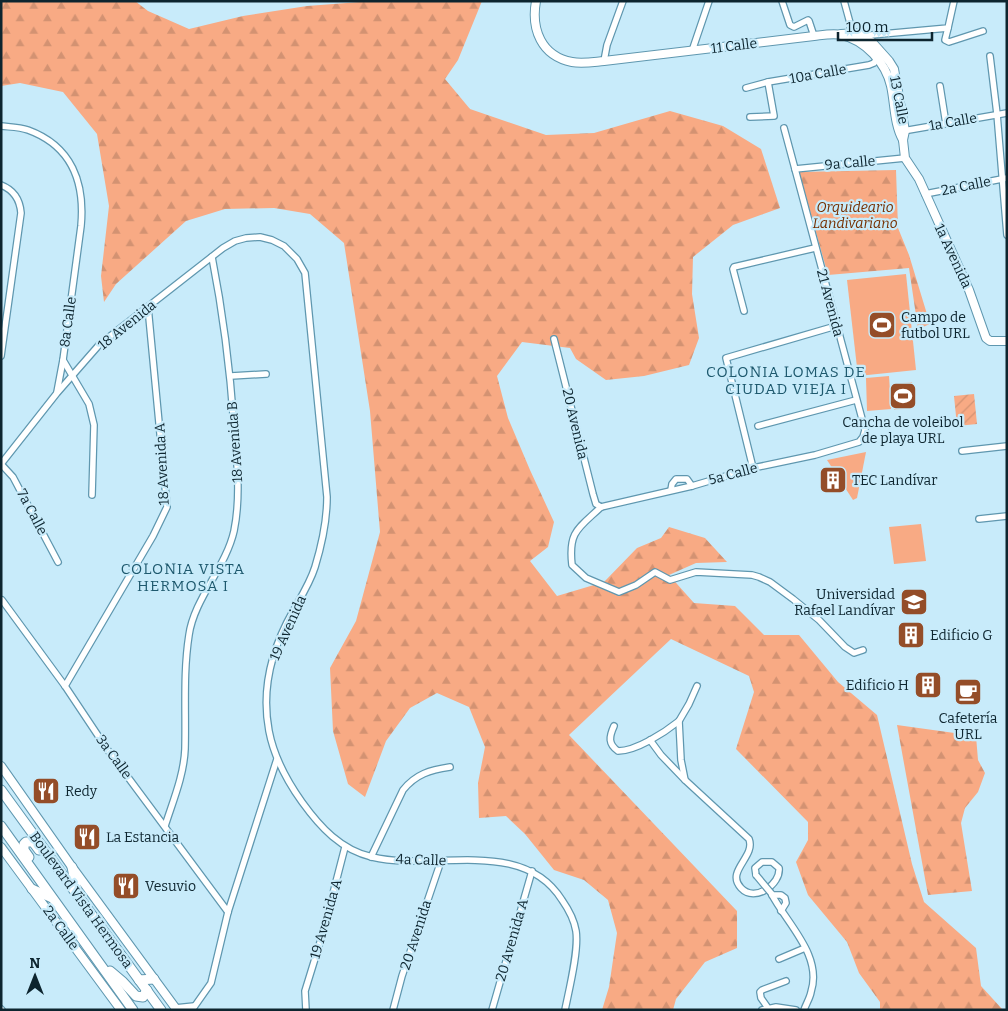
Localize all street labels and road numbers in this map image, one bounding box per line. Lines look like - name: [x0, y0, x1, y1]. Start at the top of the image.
- street label: 11 Calle: [710, 35, 758, 57]
- street label: 10a Calle: [788, 61, 848, 87]
- street label: 13 Calle: [886, 75, 912, 125]
- street label: 1a Calle: [928, 109, 978, 135]
- street label: 9a Calle: [824, 152, 876, 174]
- street label: 2a Calle: [940, 173, 992, 199]
- street label: 1a Avenida: [931, 221, 975, 291]
- street label: 21 Avenida: [813, 268, 847, 339]
- street label: 8a Calle: [56, 296, 80, 348]
- street label: 18 Avenida: [95, 296, 160, 354]
- street label: 20 Avenida: [559, 387, 591, 461]
- street label: 18 Avenida B: [224, 401, 246, 483]
- street label: 18 Avenida A: [151, 422, 173, 506]
- street label: 5a Calle: [707, 459, 759, 489]
- street label: 7a Calle: [13, 486, 51, 538]
- street label: 19 Avenida: [266, 592, 310, 663]
- street label: 3a Calle: [92, 732, 136, 782]
- street label: Boulevard Vista Hermosa: [26, 829, 136, 972]
- street label: 4a Calle: [395, 851, 447, 869]
- street label: 19 Avenida A: [306, 877, 346, 961]
- street label: 20 Avenida A: [492, 897, 532, 983]
- street label: 20 Avenida: [397, 898, 435, 972]
- street label: 2a Calle: [39, 903, 83, 953]

